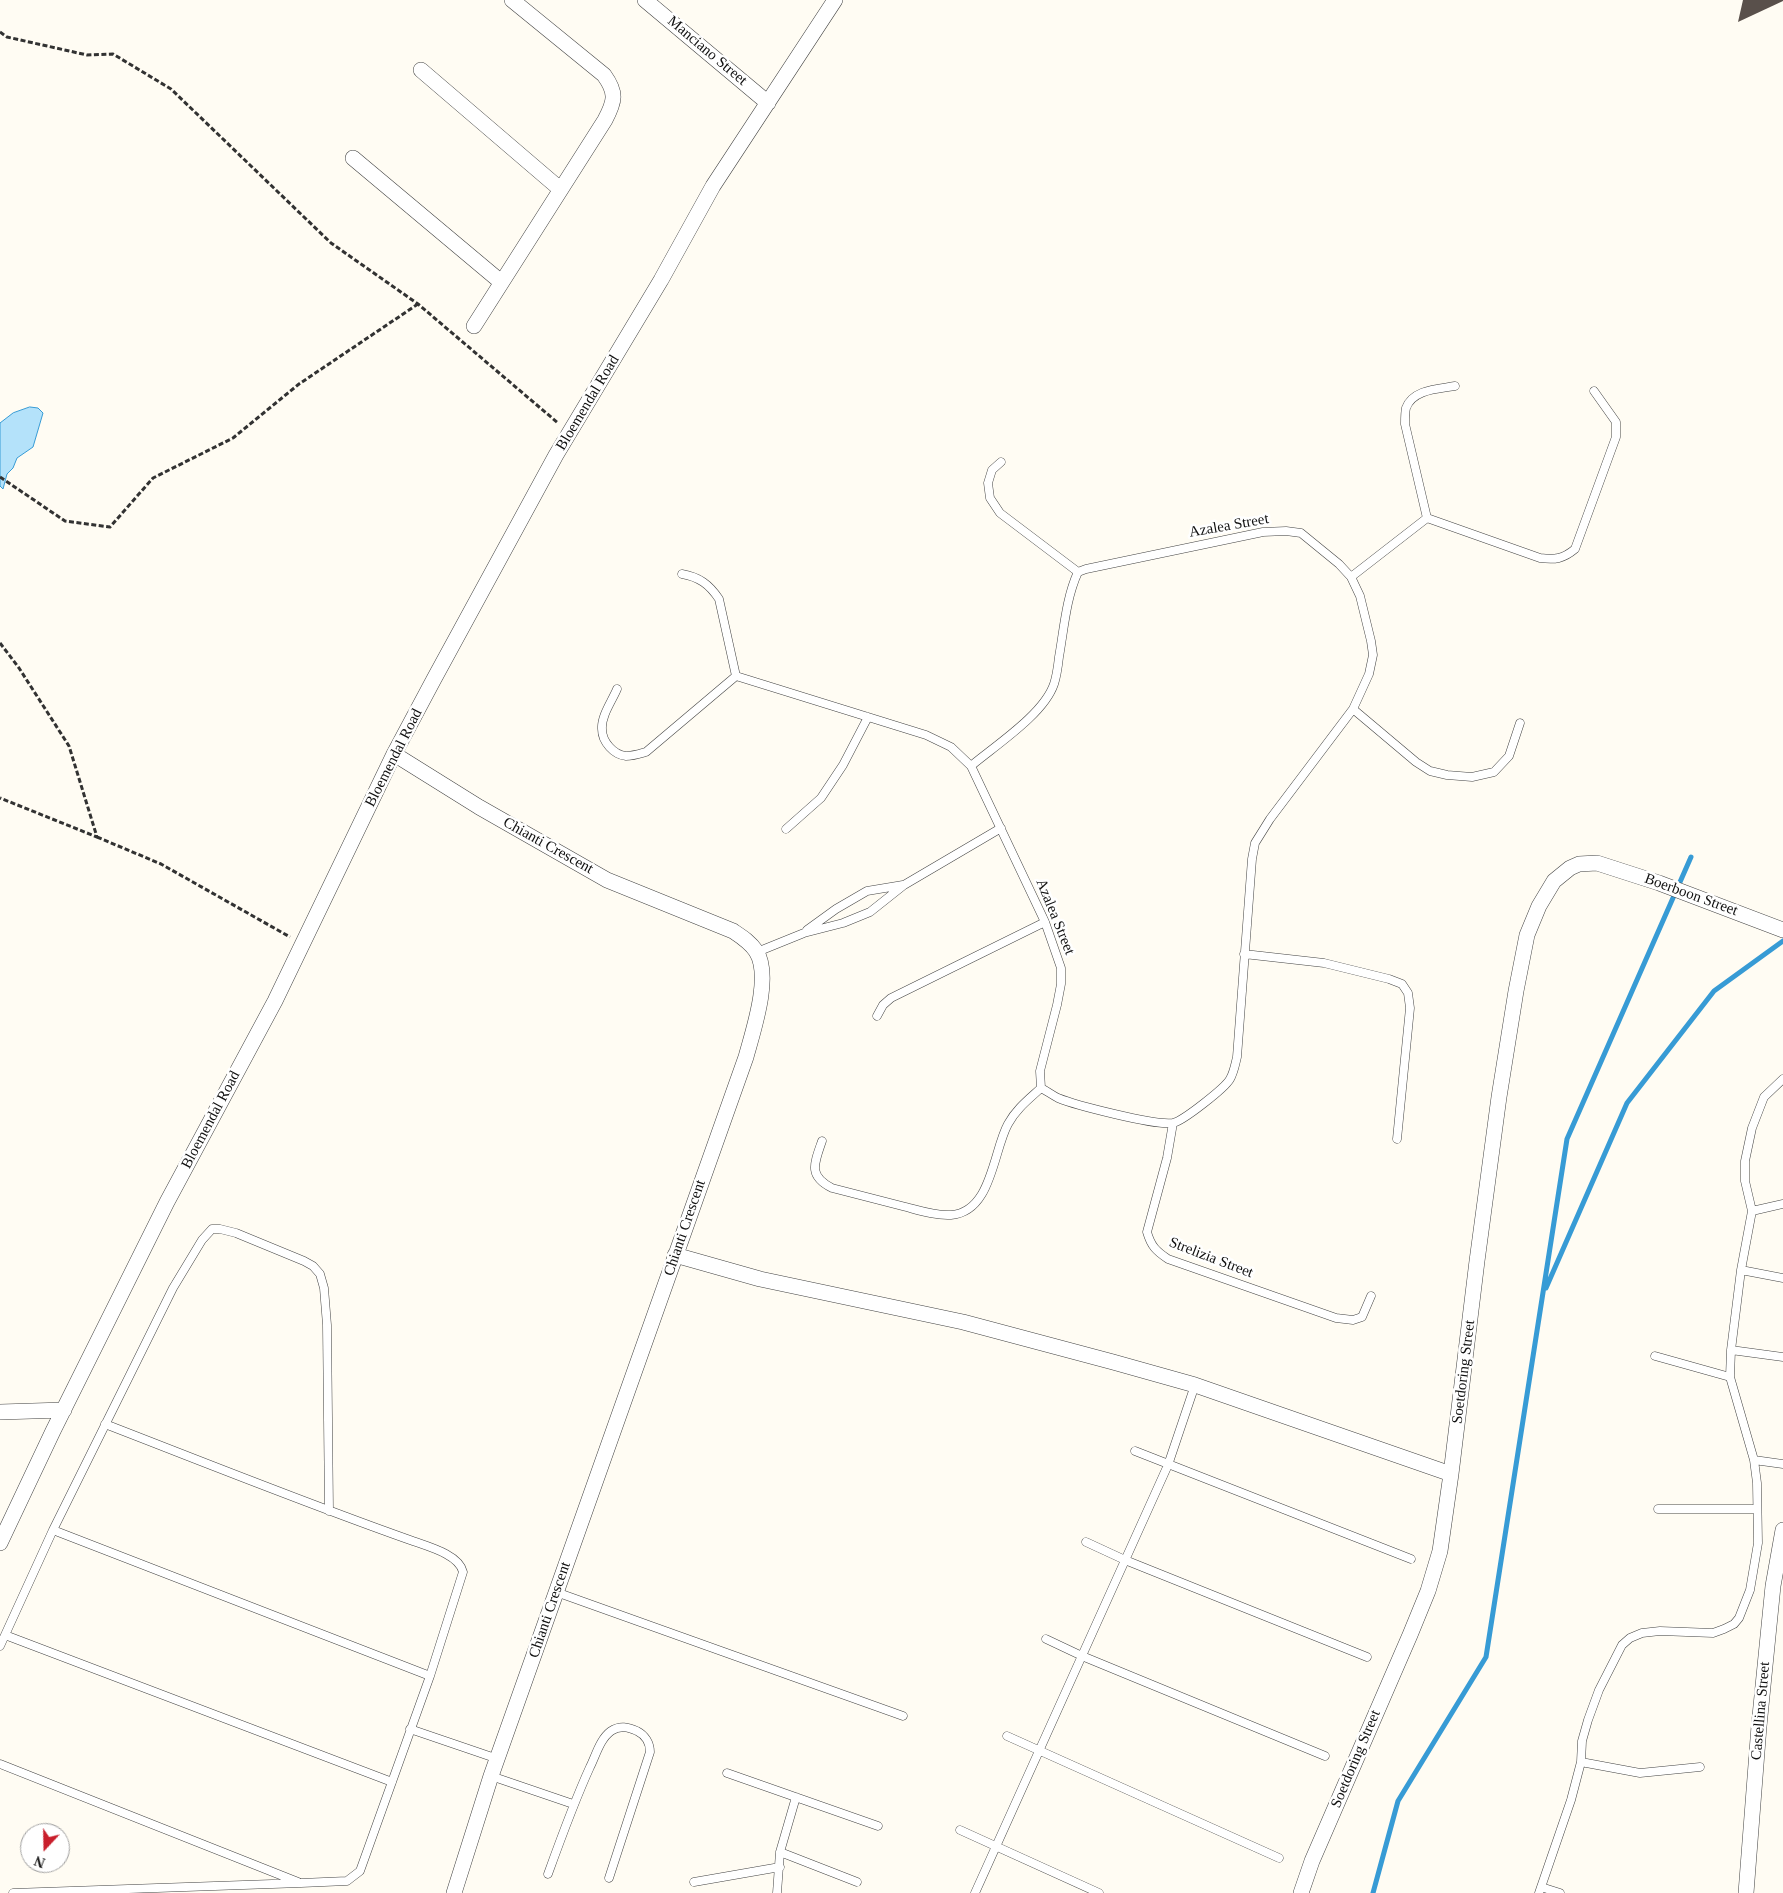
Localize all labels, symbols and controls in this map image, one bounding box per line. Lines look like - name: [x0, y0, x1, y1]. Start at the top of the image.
- street label: Manciano Street: [663, 12, 751, 90]
- street label: Bloemendal Road: [553, 352, 623, 454]
- street label: Azalea Street: [1188, 510, 1270, 542]
- street label: Bloemendal Road: [361, 706, 427, 810]
- street label: Chianti Crescent: [500, 814, 596, 878]
- street label: Boerboon Street: [1642, 870, 1740, 920]
- street label: Azalea Street: [1032, 876, 1078, 958]
- street label: Bloemendal Road: [178, 1068, 244, 1172]
- street label: Chianti Crescent: [660, 1178, 710, 1278]
- street label: Strelizia Street: [1166, 1234, 1256, 1282]
- street label: Soetdoring Street: [1449, 1319, 1479, 1425]
- street label: Chianti Crescent: [525, 1560, 575, 1660]
- street label: Castellina Street: [1748, 1661, 1774, 1761]
- street label: Soetdoring Street: [1327, 1707, 1385, 1811]
- north arrow: [20, 1823, 70, 1873]
- text: N: [32, 1853, 47, 1870]

